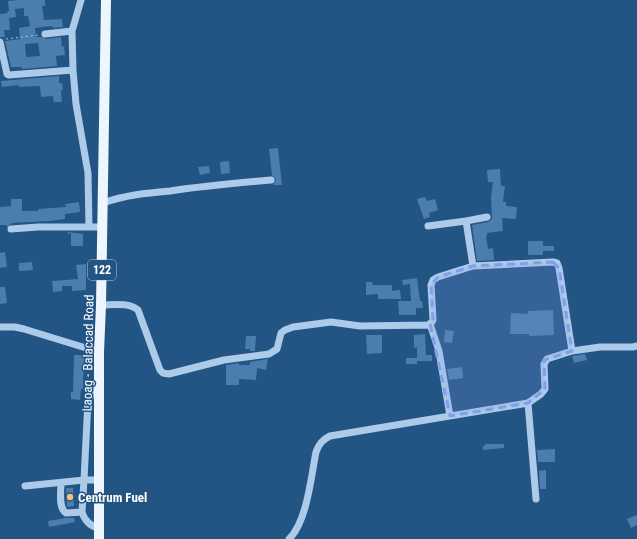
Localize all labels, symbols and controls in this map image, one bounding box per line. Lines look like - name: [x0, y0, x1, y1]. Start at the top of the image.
- road number: 122: [88, 260, 116, 280]
- street label: Laoag - Balaccad Road: [79, 294, 97, 412]
- place label: Centrum Fuel: [78, 490, 147, 505]
- marker: Centrum Fuel: [65, 492, 75, 502]

